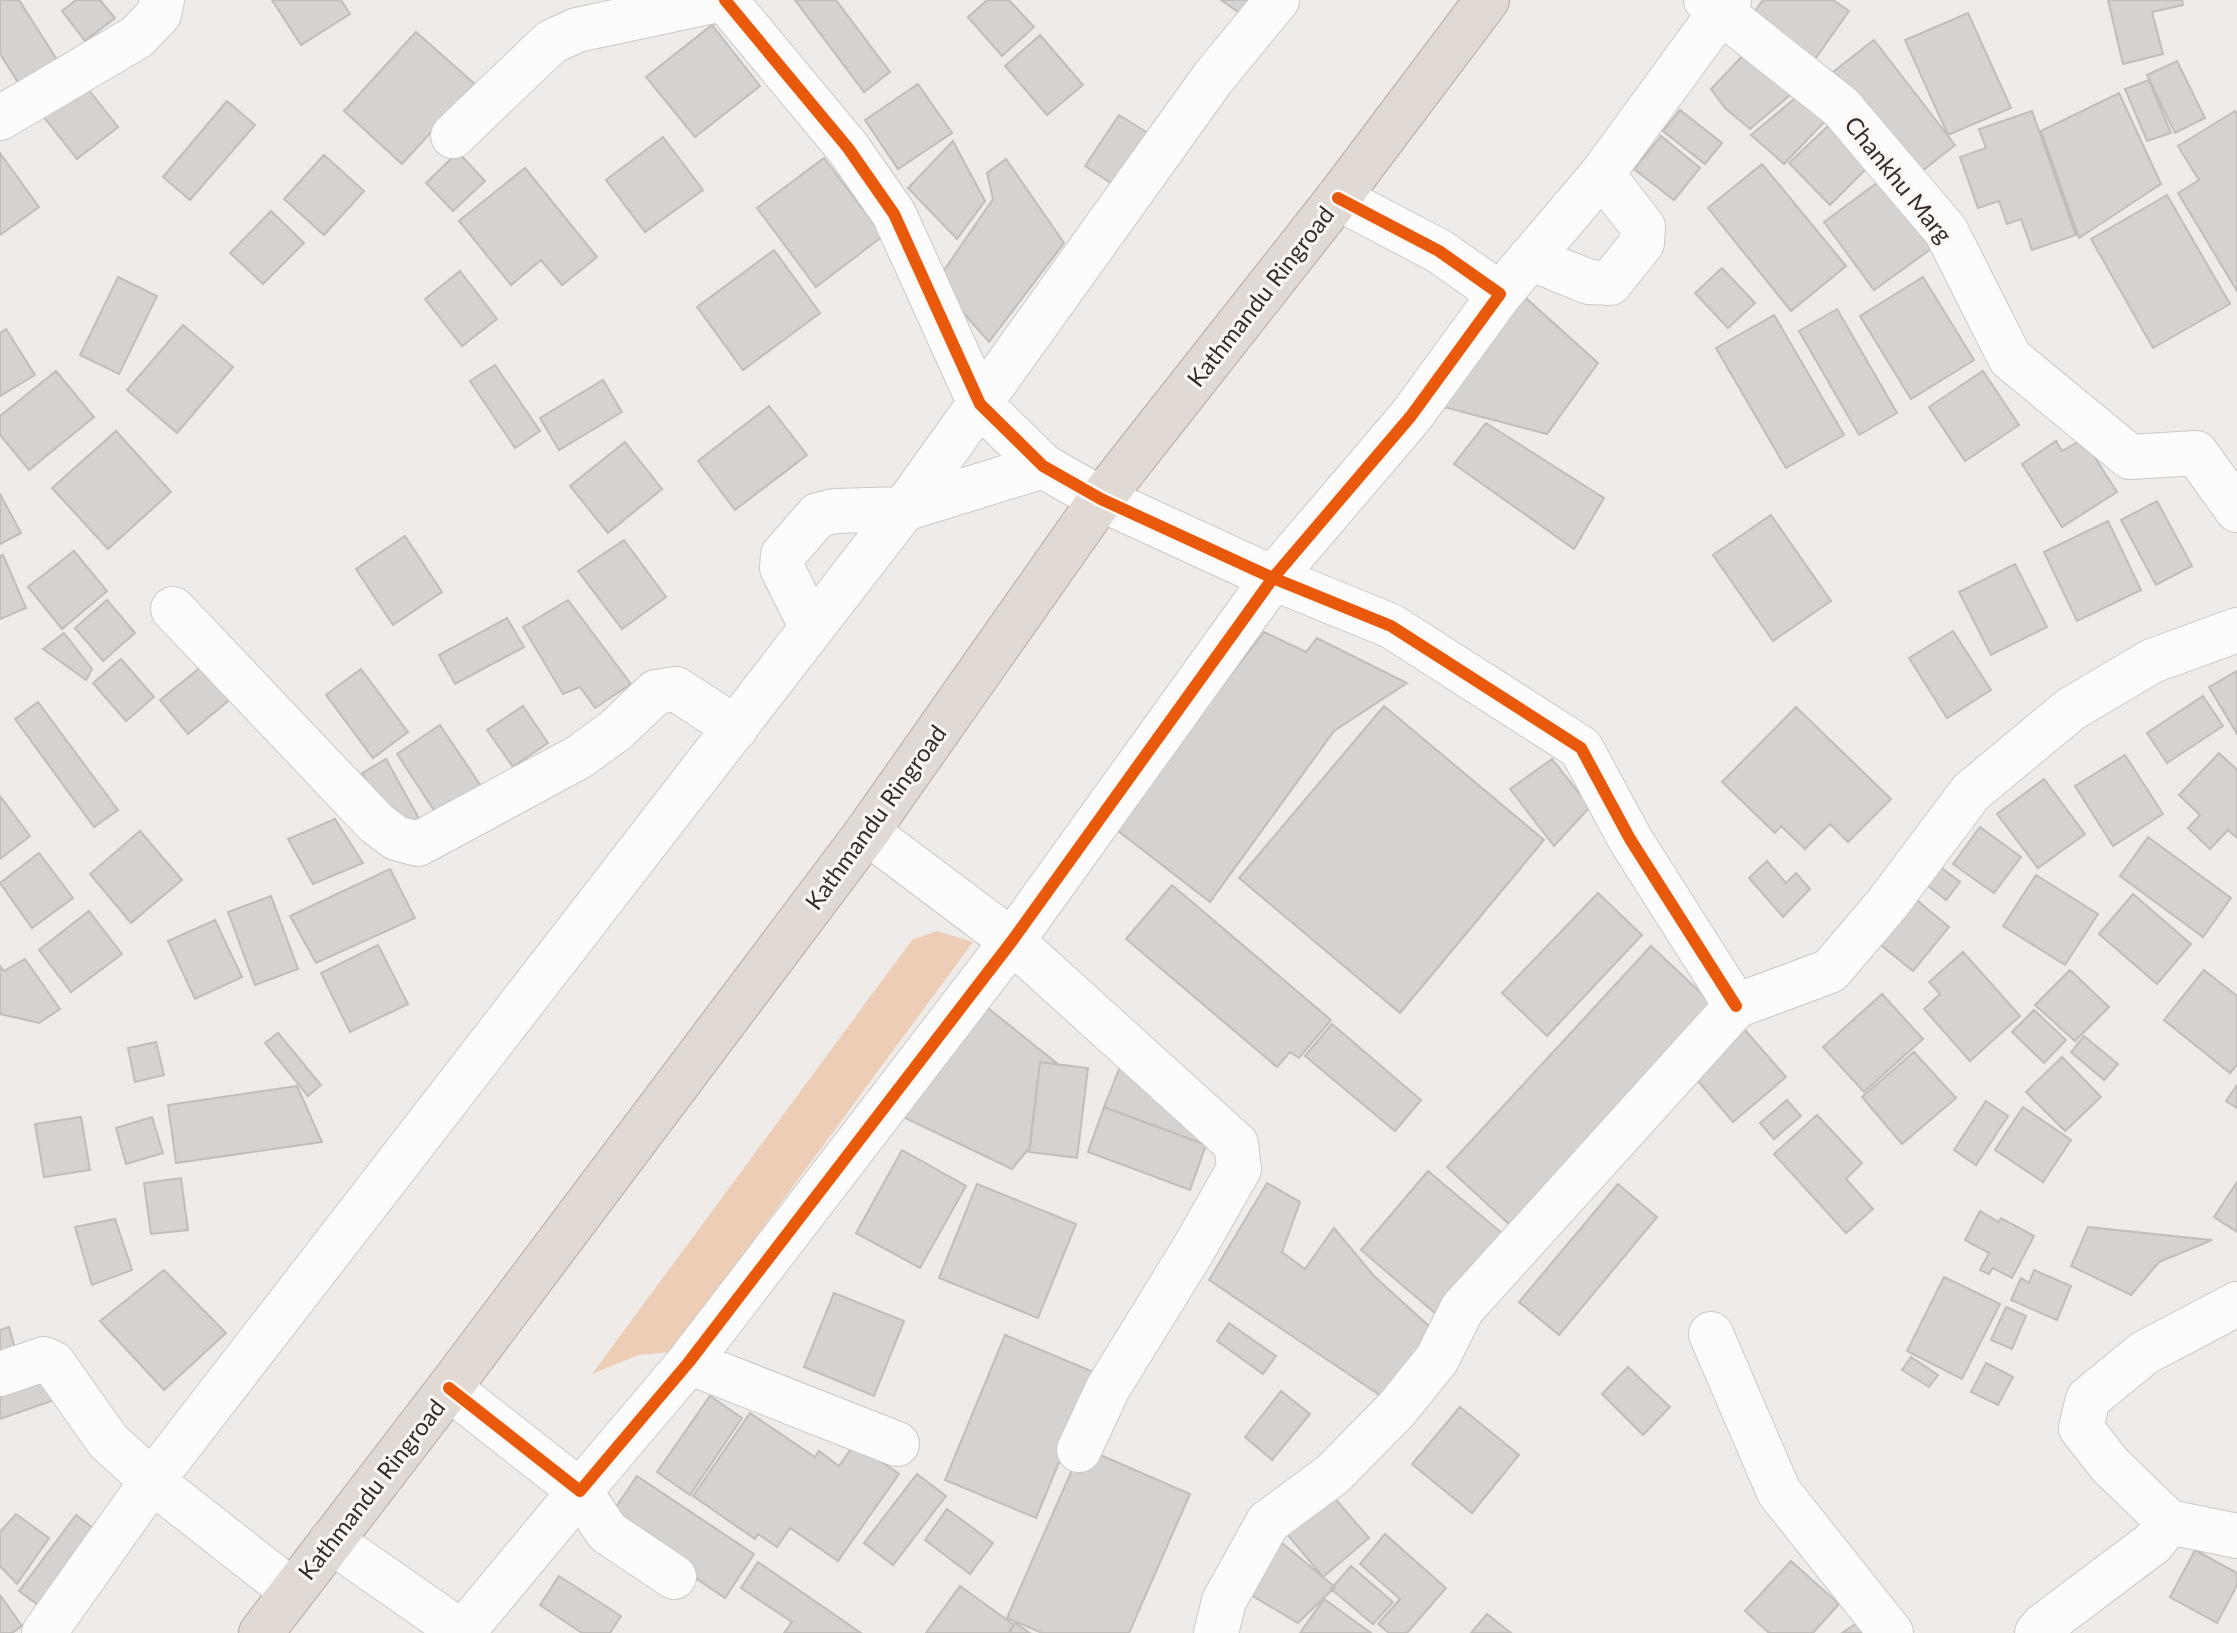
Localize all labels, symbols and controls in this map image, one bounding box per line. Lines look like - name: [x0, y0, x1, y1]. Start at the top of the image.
- street label: Chankhu Marg: [1839, 110, 1959, 248]
- street label: Kathmandu Ringroad: [1180, 200, 1340, 392]
- street label: Kathmandu Ringroad: [798, 719, 952, 915]
- street label: Kathmandu Ringroad: [291, 1393, 451, 1585]

